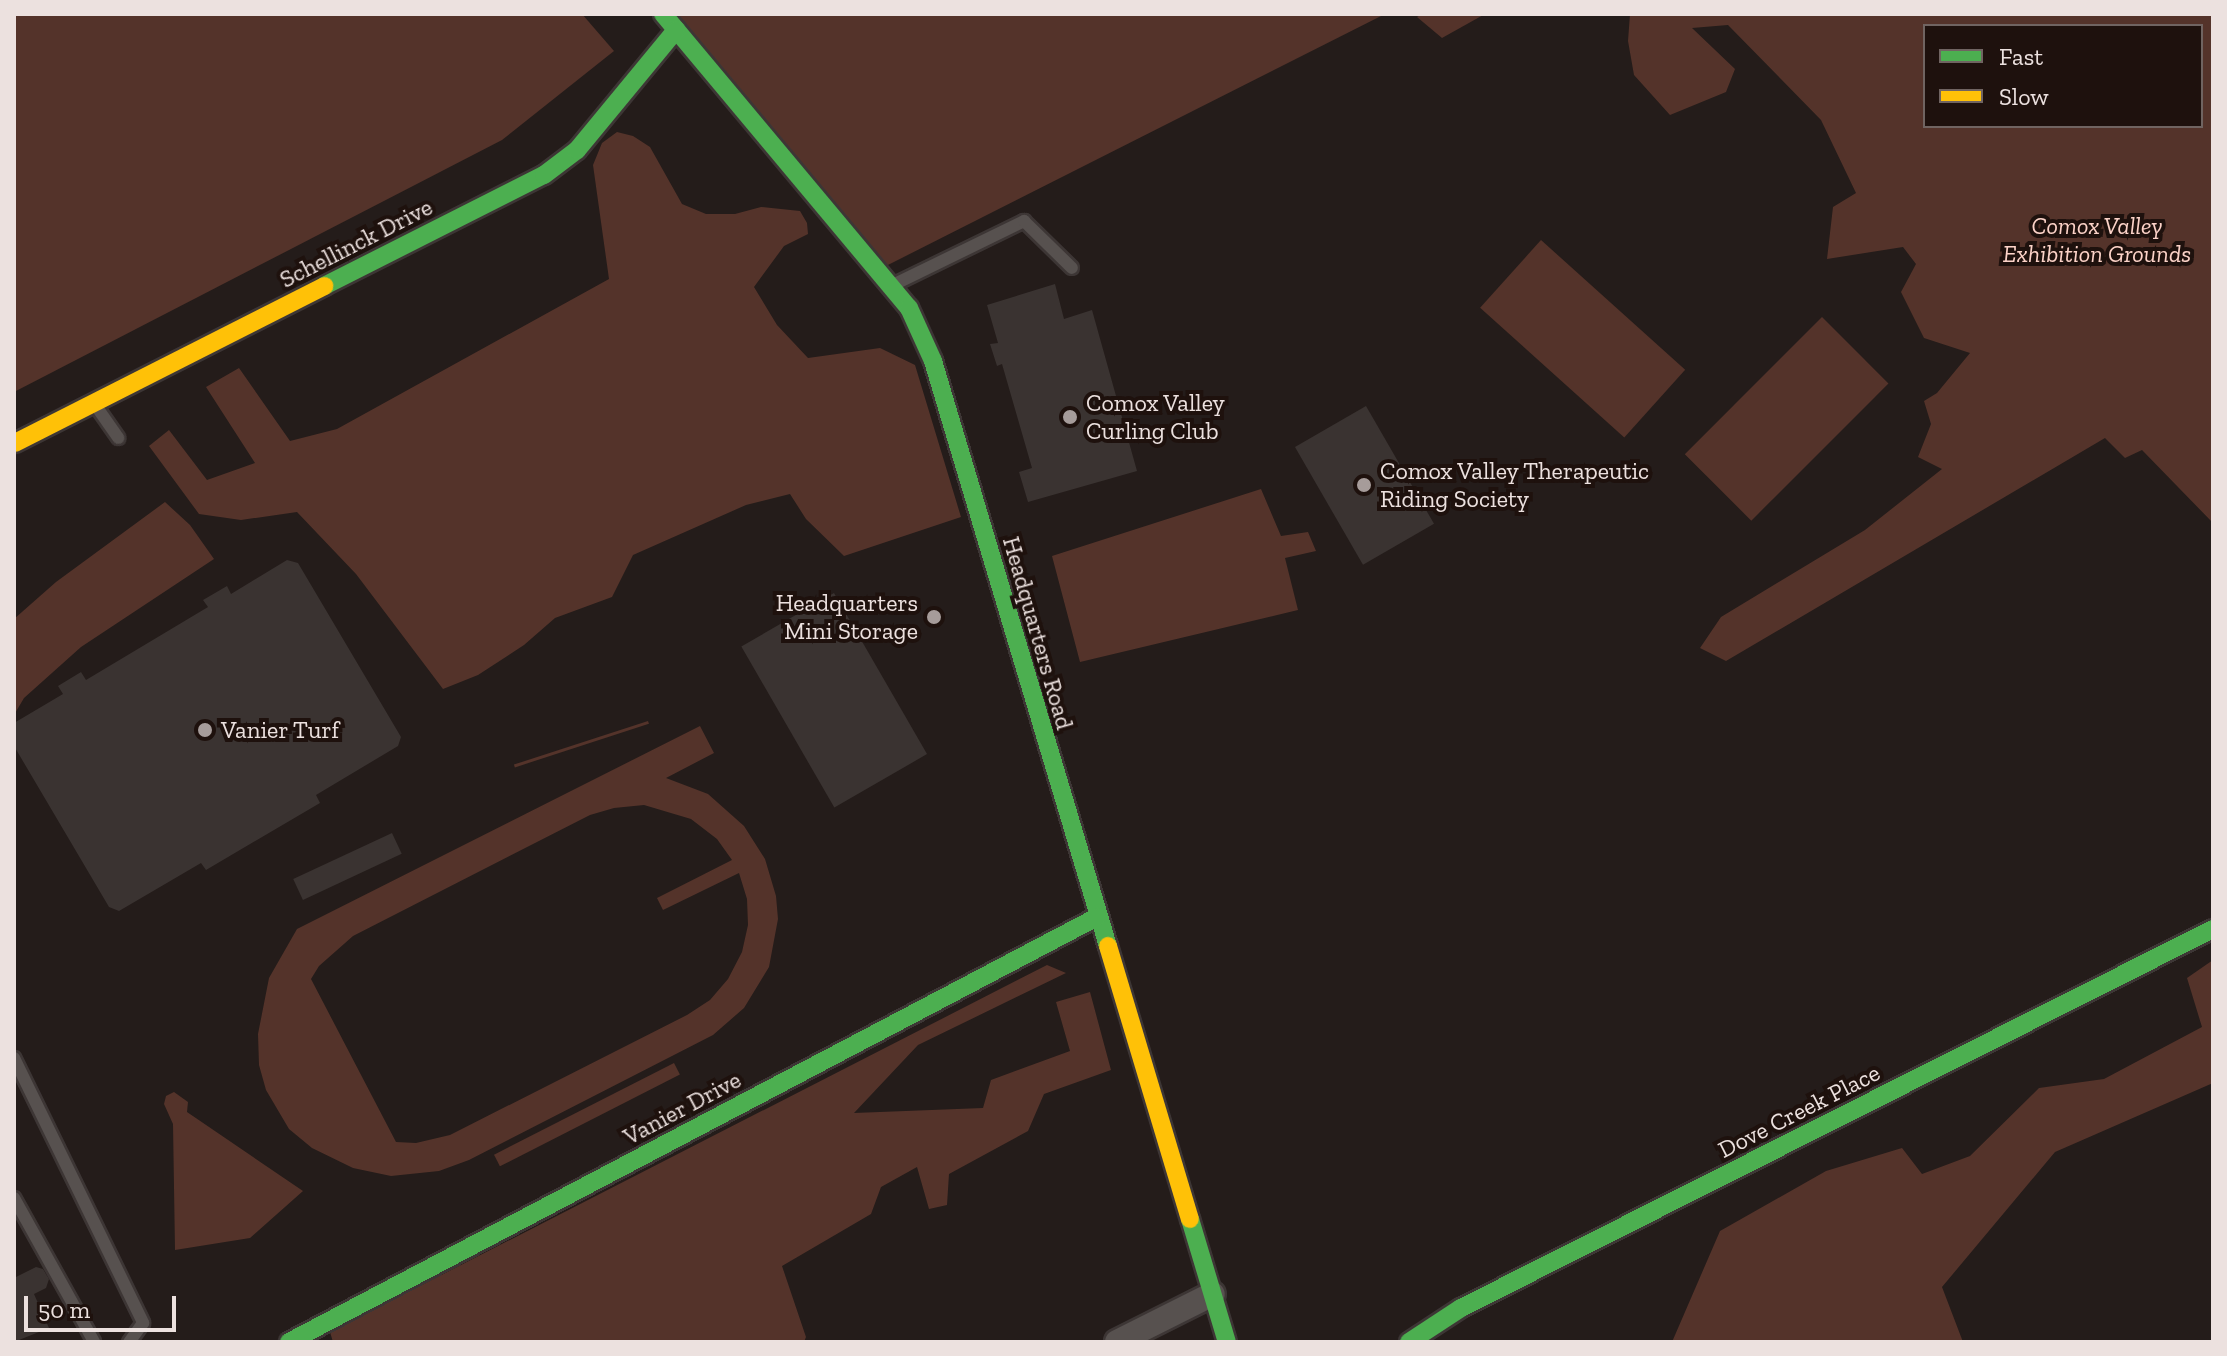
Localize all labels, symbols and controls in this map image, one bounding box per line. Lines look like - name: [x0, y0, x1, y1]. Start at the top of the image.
- legend: [1923, 24, 2203, 128]
- text: Fast: [1999, 42, 2043, 71]
- text: Slow: [1999, 82, 2049, 111]
- street label: Schellinck Drive: [275, 192, 437, 294]
- park label: Comox Valley Exhibition Grounds: [2003, 212, 2191, 268]
- place label: Comox Valley Curling Club: [1086, 389, 1226, 445]
- marker: Comox Valley Curling Club: [1061, 408, 1079, 426]
- place label: Comox Valley Therapeutic Riding Society: [1380, 457, 1651, 513]
- marker: Comox Valley Therapeutic Riding Society: [1355, 476, 1373, 494]
- street label: Headquarters Road: [997, 533, 1079, 733]
- place label: Headquarters Mini Storage: [776, 589, 918, 645]
- marker: Headquarters Mini Storage: [925, 608, 943, 626]
- place label: Vanier Turf: [221, 716, 340, 744]
- marker: Vanier Turf: [196, 721, 214, 739]
- street label: Dove Creek Place: [1713, 1058, 1885, 1164]
- street label: Vanier Drive: [618, 1065, 746, 1151]
- scale bar: [28, 1280, 180, 1330]
- text: 50 m: [38, 1295, 90, 1324]

